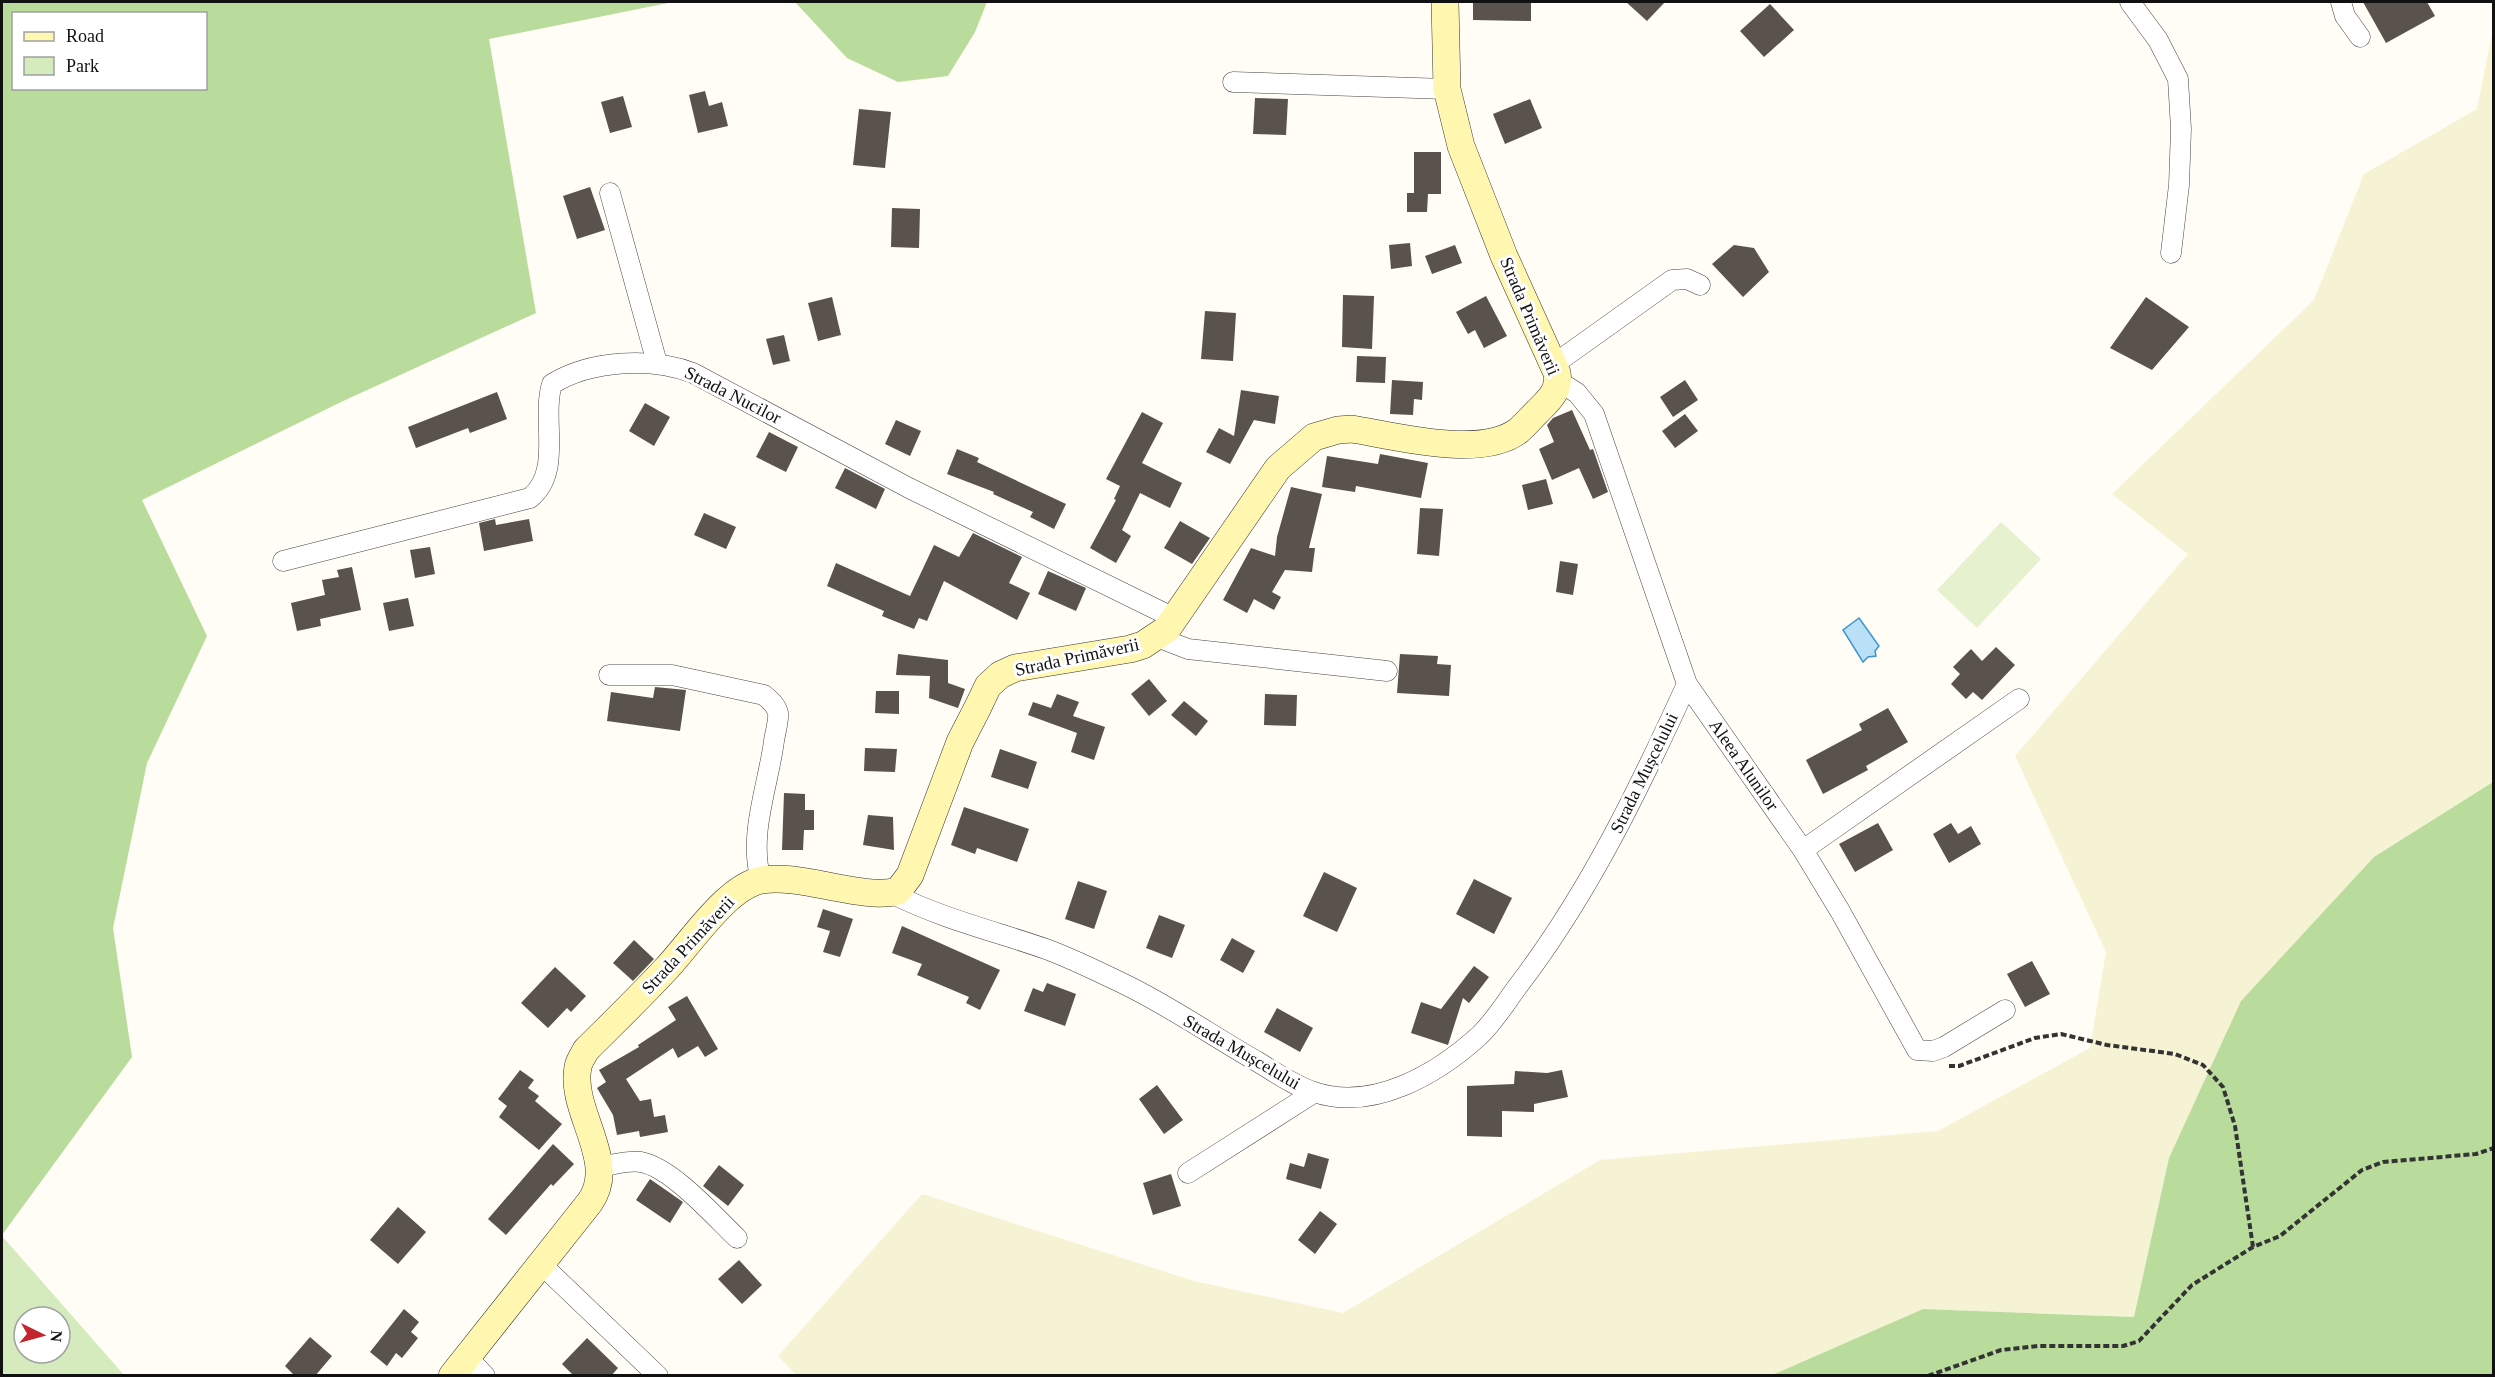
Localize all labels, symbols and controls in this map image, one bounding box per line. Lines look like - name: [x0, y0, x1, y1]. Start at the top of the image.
- legend: [12, 12, 207, 90]
- text: Road: [66, 26, 104, 46]
- text: Park: [66, 56, 99, 76]
- street label: Strada Primăverii: [1496, 254, 1564, 378]
- street label: Strada Nucilor: [681, 362, 785, 428]
- street label: Strada Primăverii: [1013, 634, 1141, 680]
- street label: Strada Mușcelului: [1606, 710, 1682, 836]
- street label: Aleea Alunilor: [1705, 716, 1783, 814]
- street label: Strada Primăverii: [638, 892, 738, 998]
- street label: Strada Mușcelului: [1180, 1010, 1304, 1094]
- north arrow: [12, 1305, 72, 1365]
- text: N: [47, 1330, 65, 1343]

